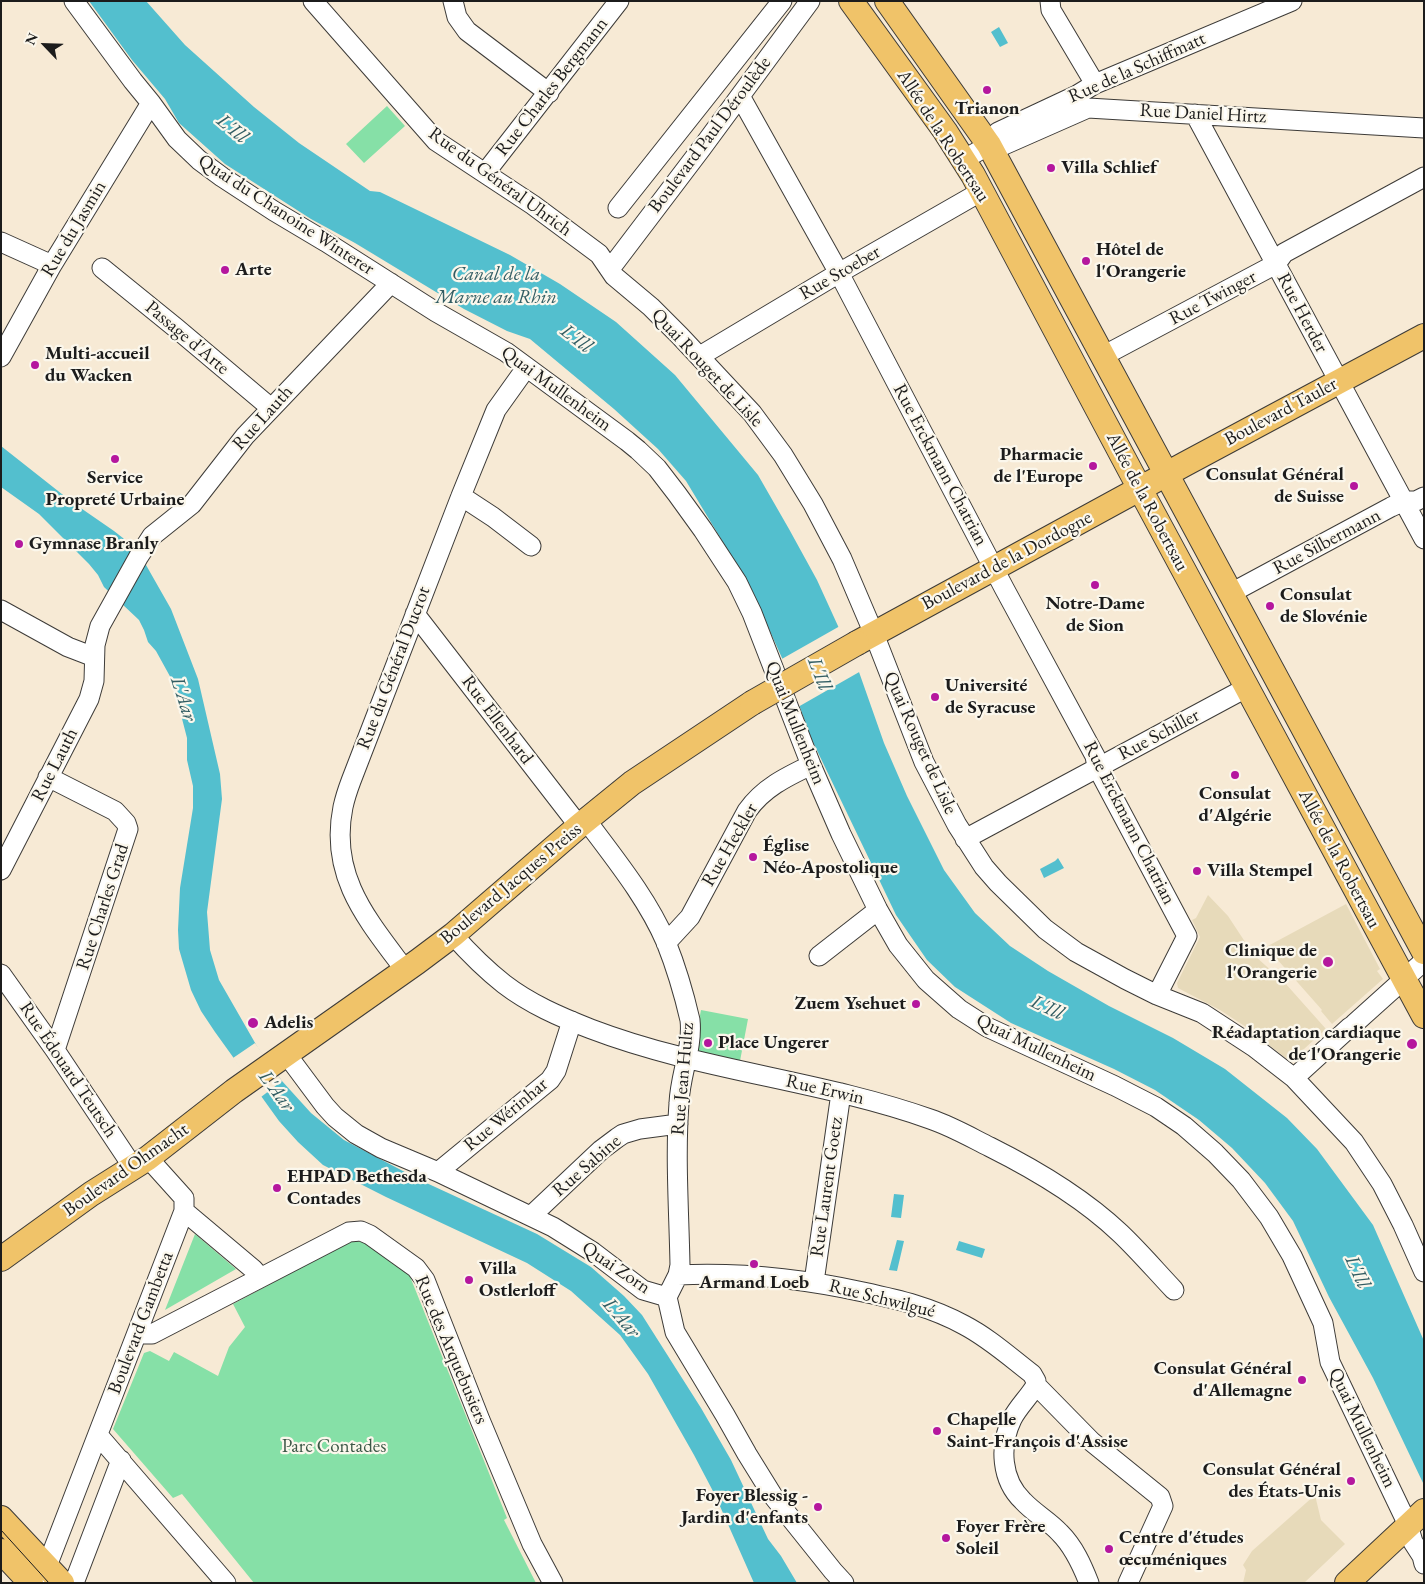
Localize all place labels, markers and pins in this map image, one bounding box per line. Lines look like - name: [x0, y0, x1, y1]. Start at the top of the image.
- marker: Trianon: [981, 84, 993, 96]
- place label: Trianon: [955, 98, 1019, 120]
- place label: Villa Schlief: [1061, 157, 1157, 179]
- marker: Villa Schlief: [1045, 162, 1057, 174]
- place label: Hôtel de l'Orangerie: [1096, 239, 1186, 283]
- marker: Hôtel de l'Orangerie: [1080, 255, 1092, 267]
- place label: Arte: [235, 259, 272, 281]
- marker: Arte: [219, 264, 231, 276]
- place label: Multi-accueil du Wacken: [45, 343, 150, 387]
- marker: Multi-accueil du Wacken: [29, 359, 41, 371]
- place label: Pharmacie de l'Europe: [993, 444, 1083, 488]
- marker: Service Propreté Urbaine: [109, 453, 121, 465]
- marker: Pharmacie de l'Europe: [1087, 460, 1099, 472]
- place label: Consulat Général de Suisse: [1206, 464, 1344, 508]
- place label: Service Propreté Urbaine: [46, 467, 184, 511]
- marker: Consulat Général de Suisse: [1348, 480, 1360, 492]
- place label: Gymnase Branly: [29, 533, 159, 555]
- marker: Gymnase Branly: [13, 538, 25, 550]
- marker: Notre-Dame de Sion: [1089, 579, 1101, 591]
- place label: Consulat de Slovénie: [1280, 584, 1367, 628]
- place label: Notre-Dame de Sion: [1045, 593, 1145, 637]
- marker: Consulat de Slovénie: [1264, 600, 1276, 612]
- place label: Université de Syracuse: [945, 675, 1035, 719]
- marker: Université de Syracuse: [929, 691, 941, 703]
- marker: Consulat d'Algérie: [1229, 769, 1241, 781]
- place label: Consulat d'Algérie: [1199, 783, 1271, 827]
- place label: Église Néo-Apostolique: [763, 835, 898, 879]
- marker: Église Néo-Apostolique: [747, 851, 759, 863]
- place label: Villa Stempel: [1207, 860, 1313, 882]
- marker: Villa Stempel: [1191, 865, 1203, 877]
- place label: Clinique de l'Orangerie: [1225, 940, 1317, 984]
- marker: Clinique de l'Orangerie: [1321, 955, 1335, 969]
- place label: Zuem Ysehuet: [795, 993, 906, 1015]
- marker: Zuem Ysehuet: [910, 998, 922, 1010]
- place label: Adelis: [264, 1012, 313, 1034]
- marker: Adelis: [246, 1016, 260, 1030]
- place label: Réadaptation cardiaque de l'Orangerie: [1212, 1022, 1401, 1066]
- place label: Place Ungerer: [718, 1032, 829, 1054]
- marker: Place Ungerer: [702, 1037, 714, 1049]
- marker: Réadaptation cardiaque de l'Orangerie: [1405, 1037, 1419, 1051]
- place label: EHPAD Bethesda Contades: [287, 1166, 427, 1210]
- marker: EHPAD Bethesda Contades: [271, 1182, 283, 1194]
- place label: Villa Ostlerloff: [479, 1258, 556, 1302]
- marker: Armand Loeb: [748, 1258, 760, 1270]
- place label: Armand Loeb: [699, 1272, 809, 1294]
- marker: Villa Ostlerloff: [463, 1274, 475, 1286]
- place label: Consulat Général d'Allemagne: [1154, 1358, 1292, 1402]
- marker: Consulat Général d'Allemagne: [1296, 1374, 1308, 1386]
- place label: Chapelle Saint-François d'Assise: [947, 1409, 1128, 1453]
- marker: Chapelle Saint-François d'Assise: [931, 1425, 943, 1437]
- place label: Consulat Général des États-Unis: [1203, 1459, 1341, 1503]
- marker: Consulat Général des États-Unis: [1345, 1475, 1357, 1487]
- place label: Foyer Blessig - Jardin d'enfants: [681, 1485, 808, 1529]
- marker: Foyer Blessig - Jardin d'enfants: [812, 1501, 824, 1513]
- place label: Foyer Frère Soleil: [956, 1516, 1045, 1560]
- place label: Centre d'études œcuméniques: [1119, 1527, 1244, 1571]
- marker: Foyer Frère Soleil: [940, 1532, 952, 1544]
- marker: Centre d'études œcuméniques: [1103, 1543, 1115, 1555]

